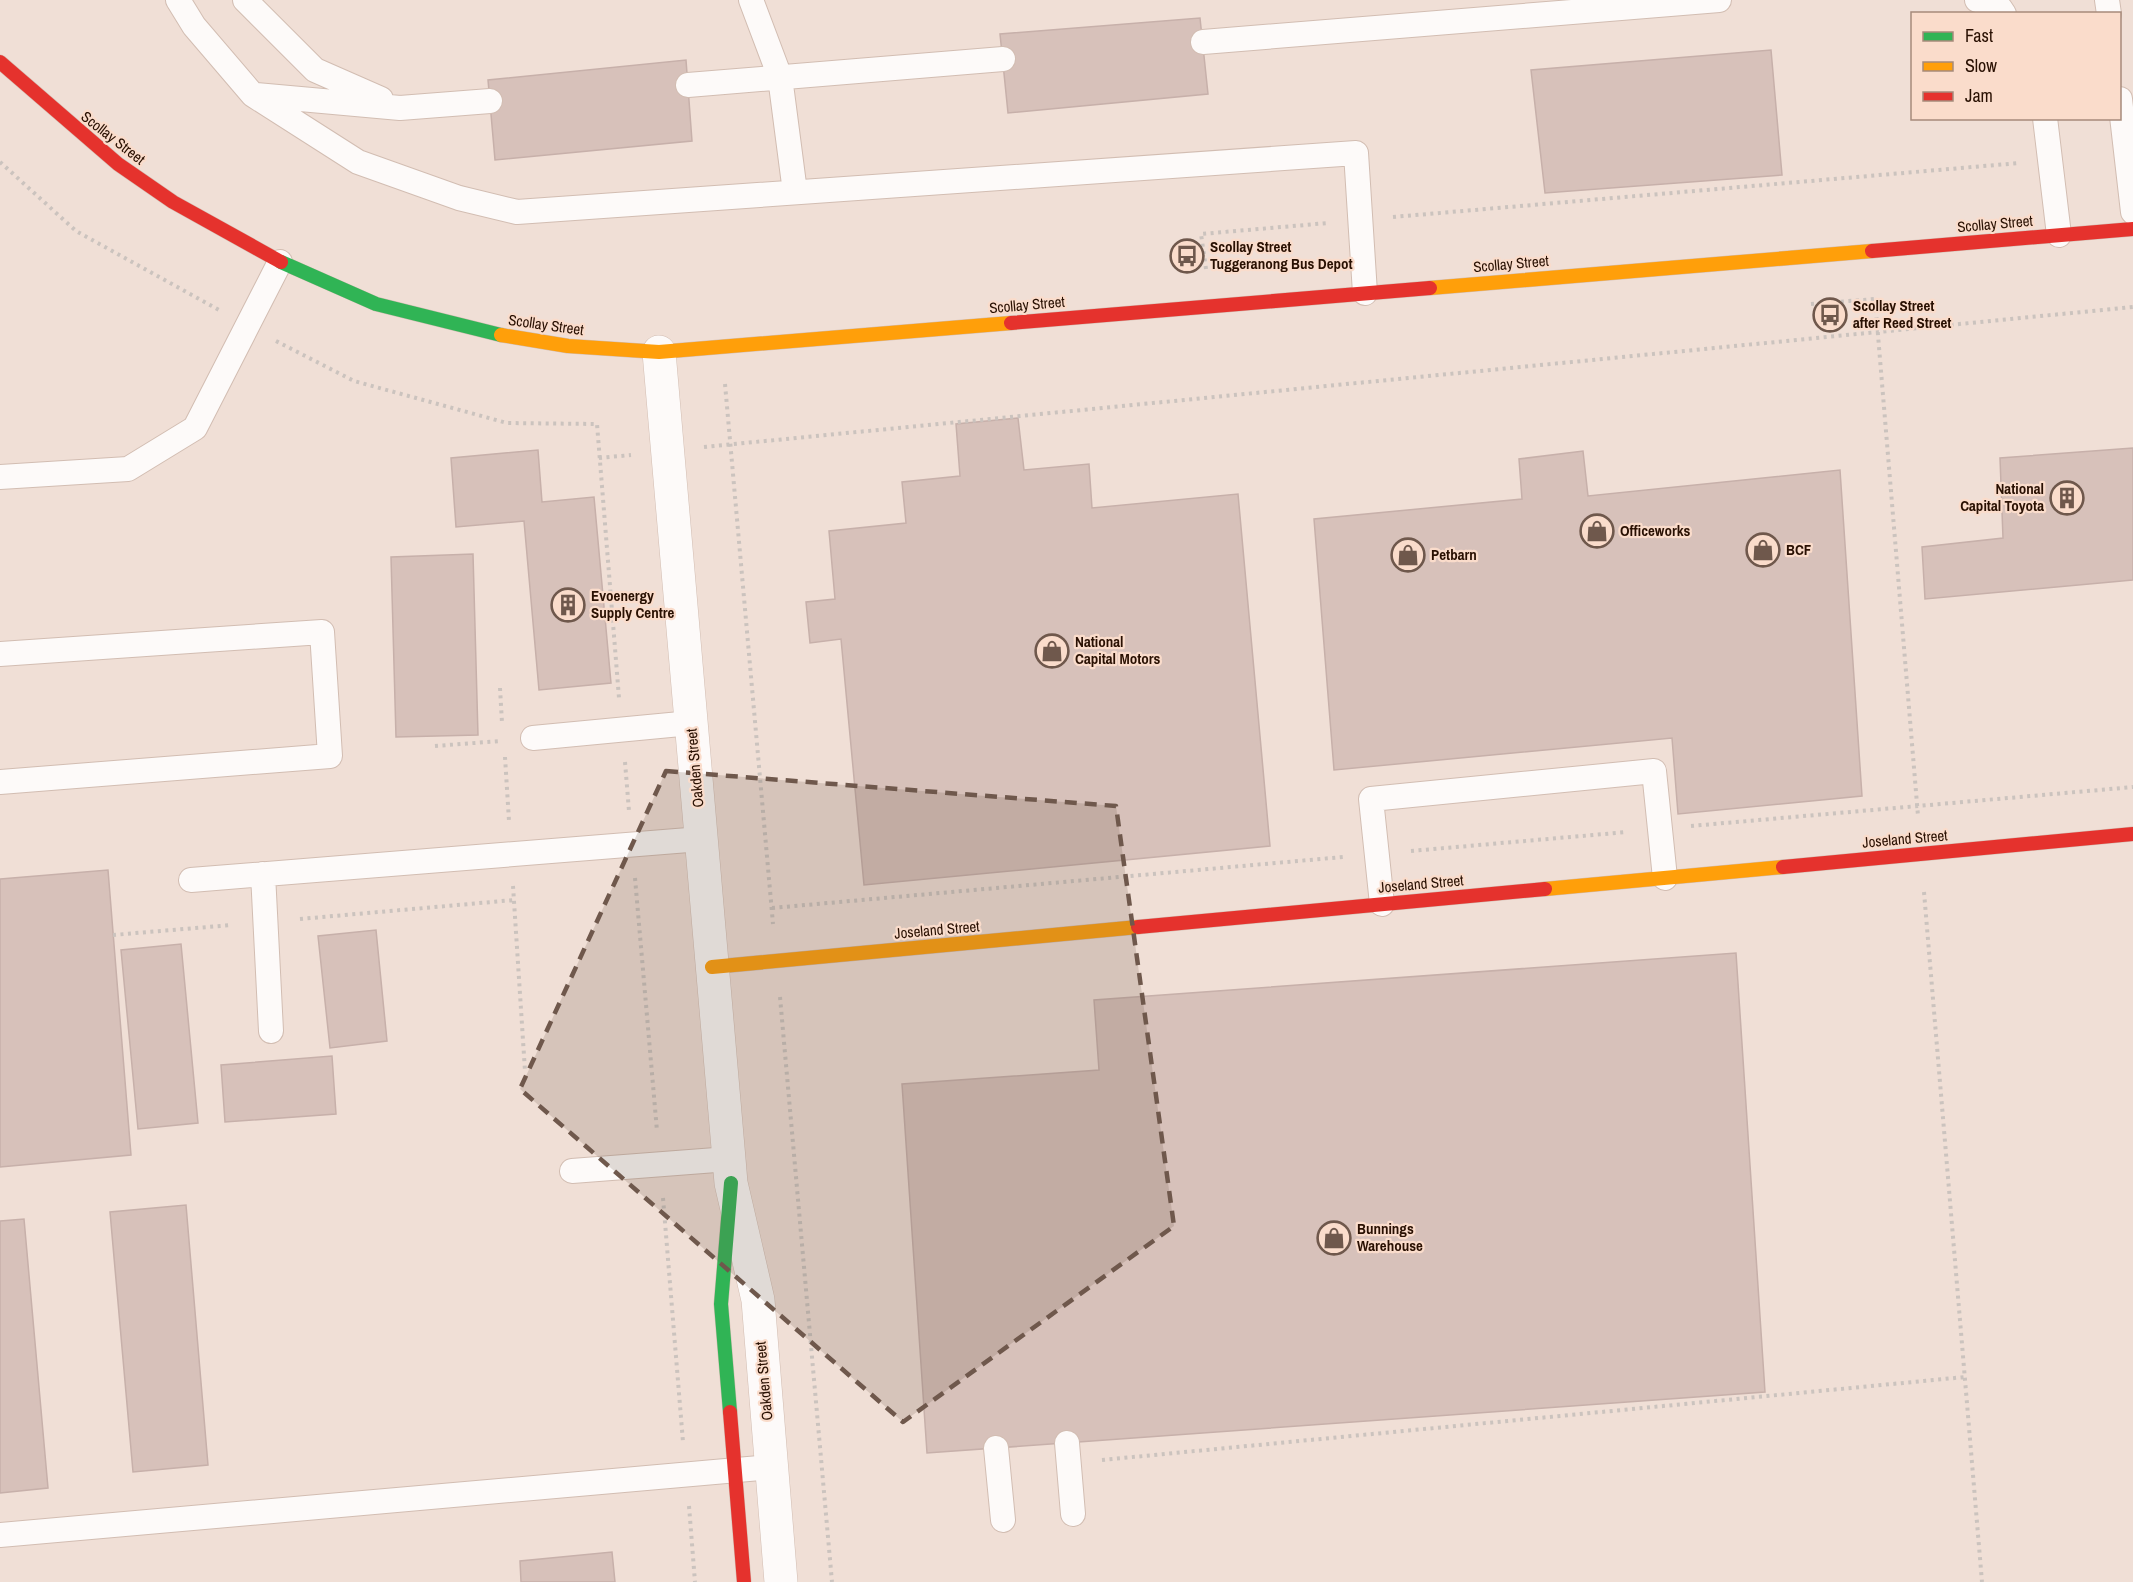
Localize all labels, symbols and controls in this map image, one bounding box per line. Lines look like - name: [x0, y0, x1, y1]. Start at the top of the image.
- legend: [1911, 12, 2121, 120]
- text: Fast: [1965, 23, 1993, 48]
- text: Slow: [1965, 53, 1997, 78]
- text: Jam: [1965, 83, 1993, 108]
- street label: Scollay Street: [77, 106, 150, 170]
- street label: Scollay Street: [1956, 210, 2034, 237]
- place label: Scollay Street Tuggeranong Bus Depot: [1210, 236, 1353, 274]
- bus stop icon: Scollay Street Tuggeranong Bus Depot: [1169, 238, 1205, 274]
- street label: Scollay Street: [1472, 250, 1550, 277]
- street label: Scollay Street: [988, 291, 1066, 318]
- place label: Scollay Street after Reed Street: [1853, 295, 1951, 333]
- bus stop icon: Scollay Street after Reed Street: [1812, 297, 1848, 333]
- street label: Scollay Street: [507, 309, 586, 340]
- place label: National Capital Toyota: [1960, 478, 2044, 516]
- building icon: National Capital Toyota: [2049, 480, 2085, 516]
- shop icon: Officeworks: [1579, 513, 1615, 549]
- place label: Officeworks: [1620, 520, 1691, 541]
- shop icon: BCF: [1745, 532, 1781, 568]
- shop icon: Petbarn: [1390, 537, 1426, 573]
- place label: BCF: [1786, 539, 1811, 560]
- place label: Petbarn: [1431, 544, 1477, 565]
- place label: Evoenergy Supply Centre: [591, 585, 675, 623]
- building icon: Evoenergy Supply Centre: [550, 587, 586, 623]
- place label: National Capital Motors: [1075, 631, 1161, 669]
- shop icon: National Capital Motors: [1034, 633, 1070, 669]
- street label: Oakden Street: [681, 727, 708, 808]
- street label: Joseland Street: [1861, 824, 1949, 853]
- street label: Joseland Street: [1377, 869, 1465, 898]
- street label: Joseland Street: [893, 915, 981, 944]
- place label: Bunnings Warehouse: [1357, 1218, 1423, 1256]
- shop icon: Bunnings Warehouse: [1316, 1220, 1352, 1256]
- street label: Oakden Street: [750, 1340, 777, 1421]

